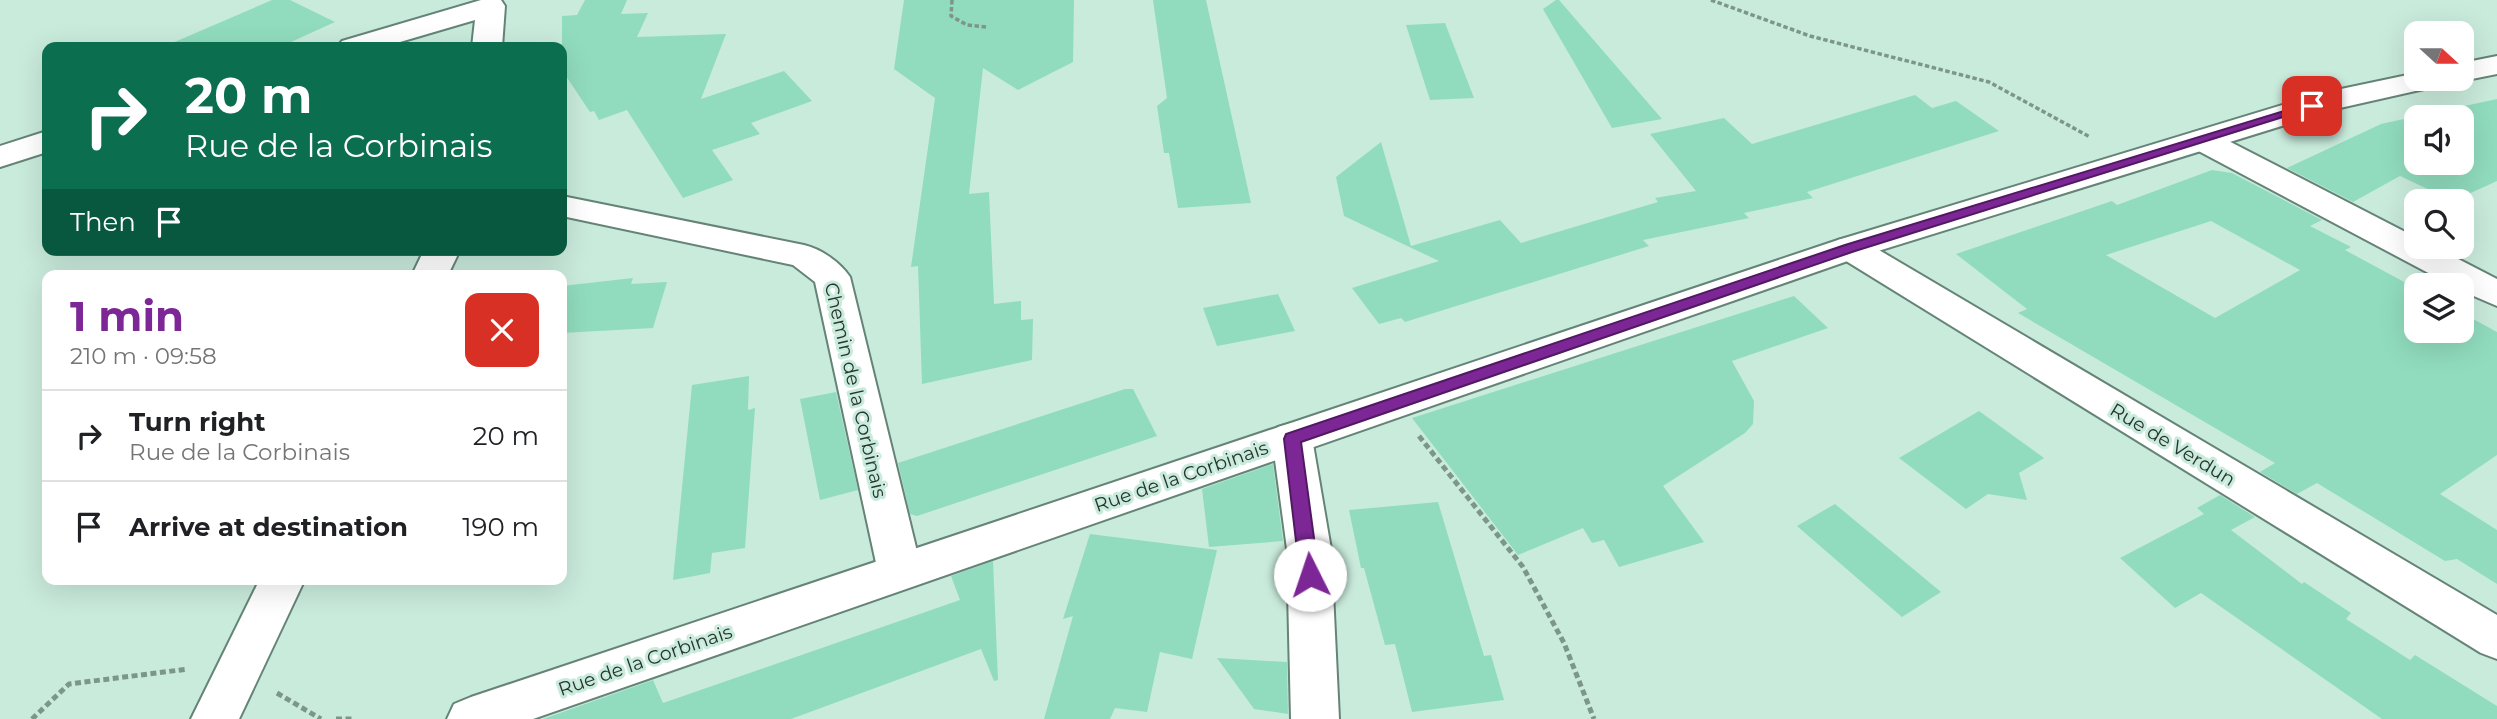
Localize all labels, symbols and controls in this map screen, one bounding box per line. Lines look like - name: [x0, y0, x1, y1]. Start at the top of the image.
- north arrow: [2404, 21, 2474, 91]
- map controls: [2404, 21, 2474, 343]
- text: 20 m: [185, 66, 312, 125]
- icon: right: [70, 70, 161, 161]
- pin: [2282, 76, 2342, 136]
- icon: arrive: [2293, 87, 2331, 125]
- button: sound: [2404, 105, 2474, 175]
- text: Rue de la Corbinais: [185, 126, 492, 165]
- button: search: [2404, 189, 2474, 259]
- icon: arrive: [150, 203, 188, 241]
- text: Then: [70, 206, 136, 238]
- button: layers: [2404, 273, 2474, 343]
- street label: Chemin de la Corbinais: [820, 280, 892, 500]
- text: 1 min: [70, 290, 184, 342]
- button: close: [465, 293, 539, 367]
- text: 210 m · 09:58: [70, 342, 217, 370]
- street label: Rue de Verdun: [2106, 398, 2239, 491]
- text: Turn right: [129, 406, 265, 438]
- icon: right: [70, 417, 108, 455]
- text: 20 m: [473, 420, 539, 452]
- street label: Rue de la Corbinais: [1091, 436, 1271, 517]
- text: Rue de la Corbinais: [129, 438, 350, 466]
- icon: arrive: [70, 508, 108, 546]
- text: Arrive at destination: [129, 511, 408, 543]
- text: 190 m: [462, 511, 539, 543]
- position arrow: [1273, 538, 1347, 612]
- street label: Rue de la Corbinais: [555, 620, 735, 701]

